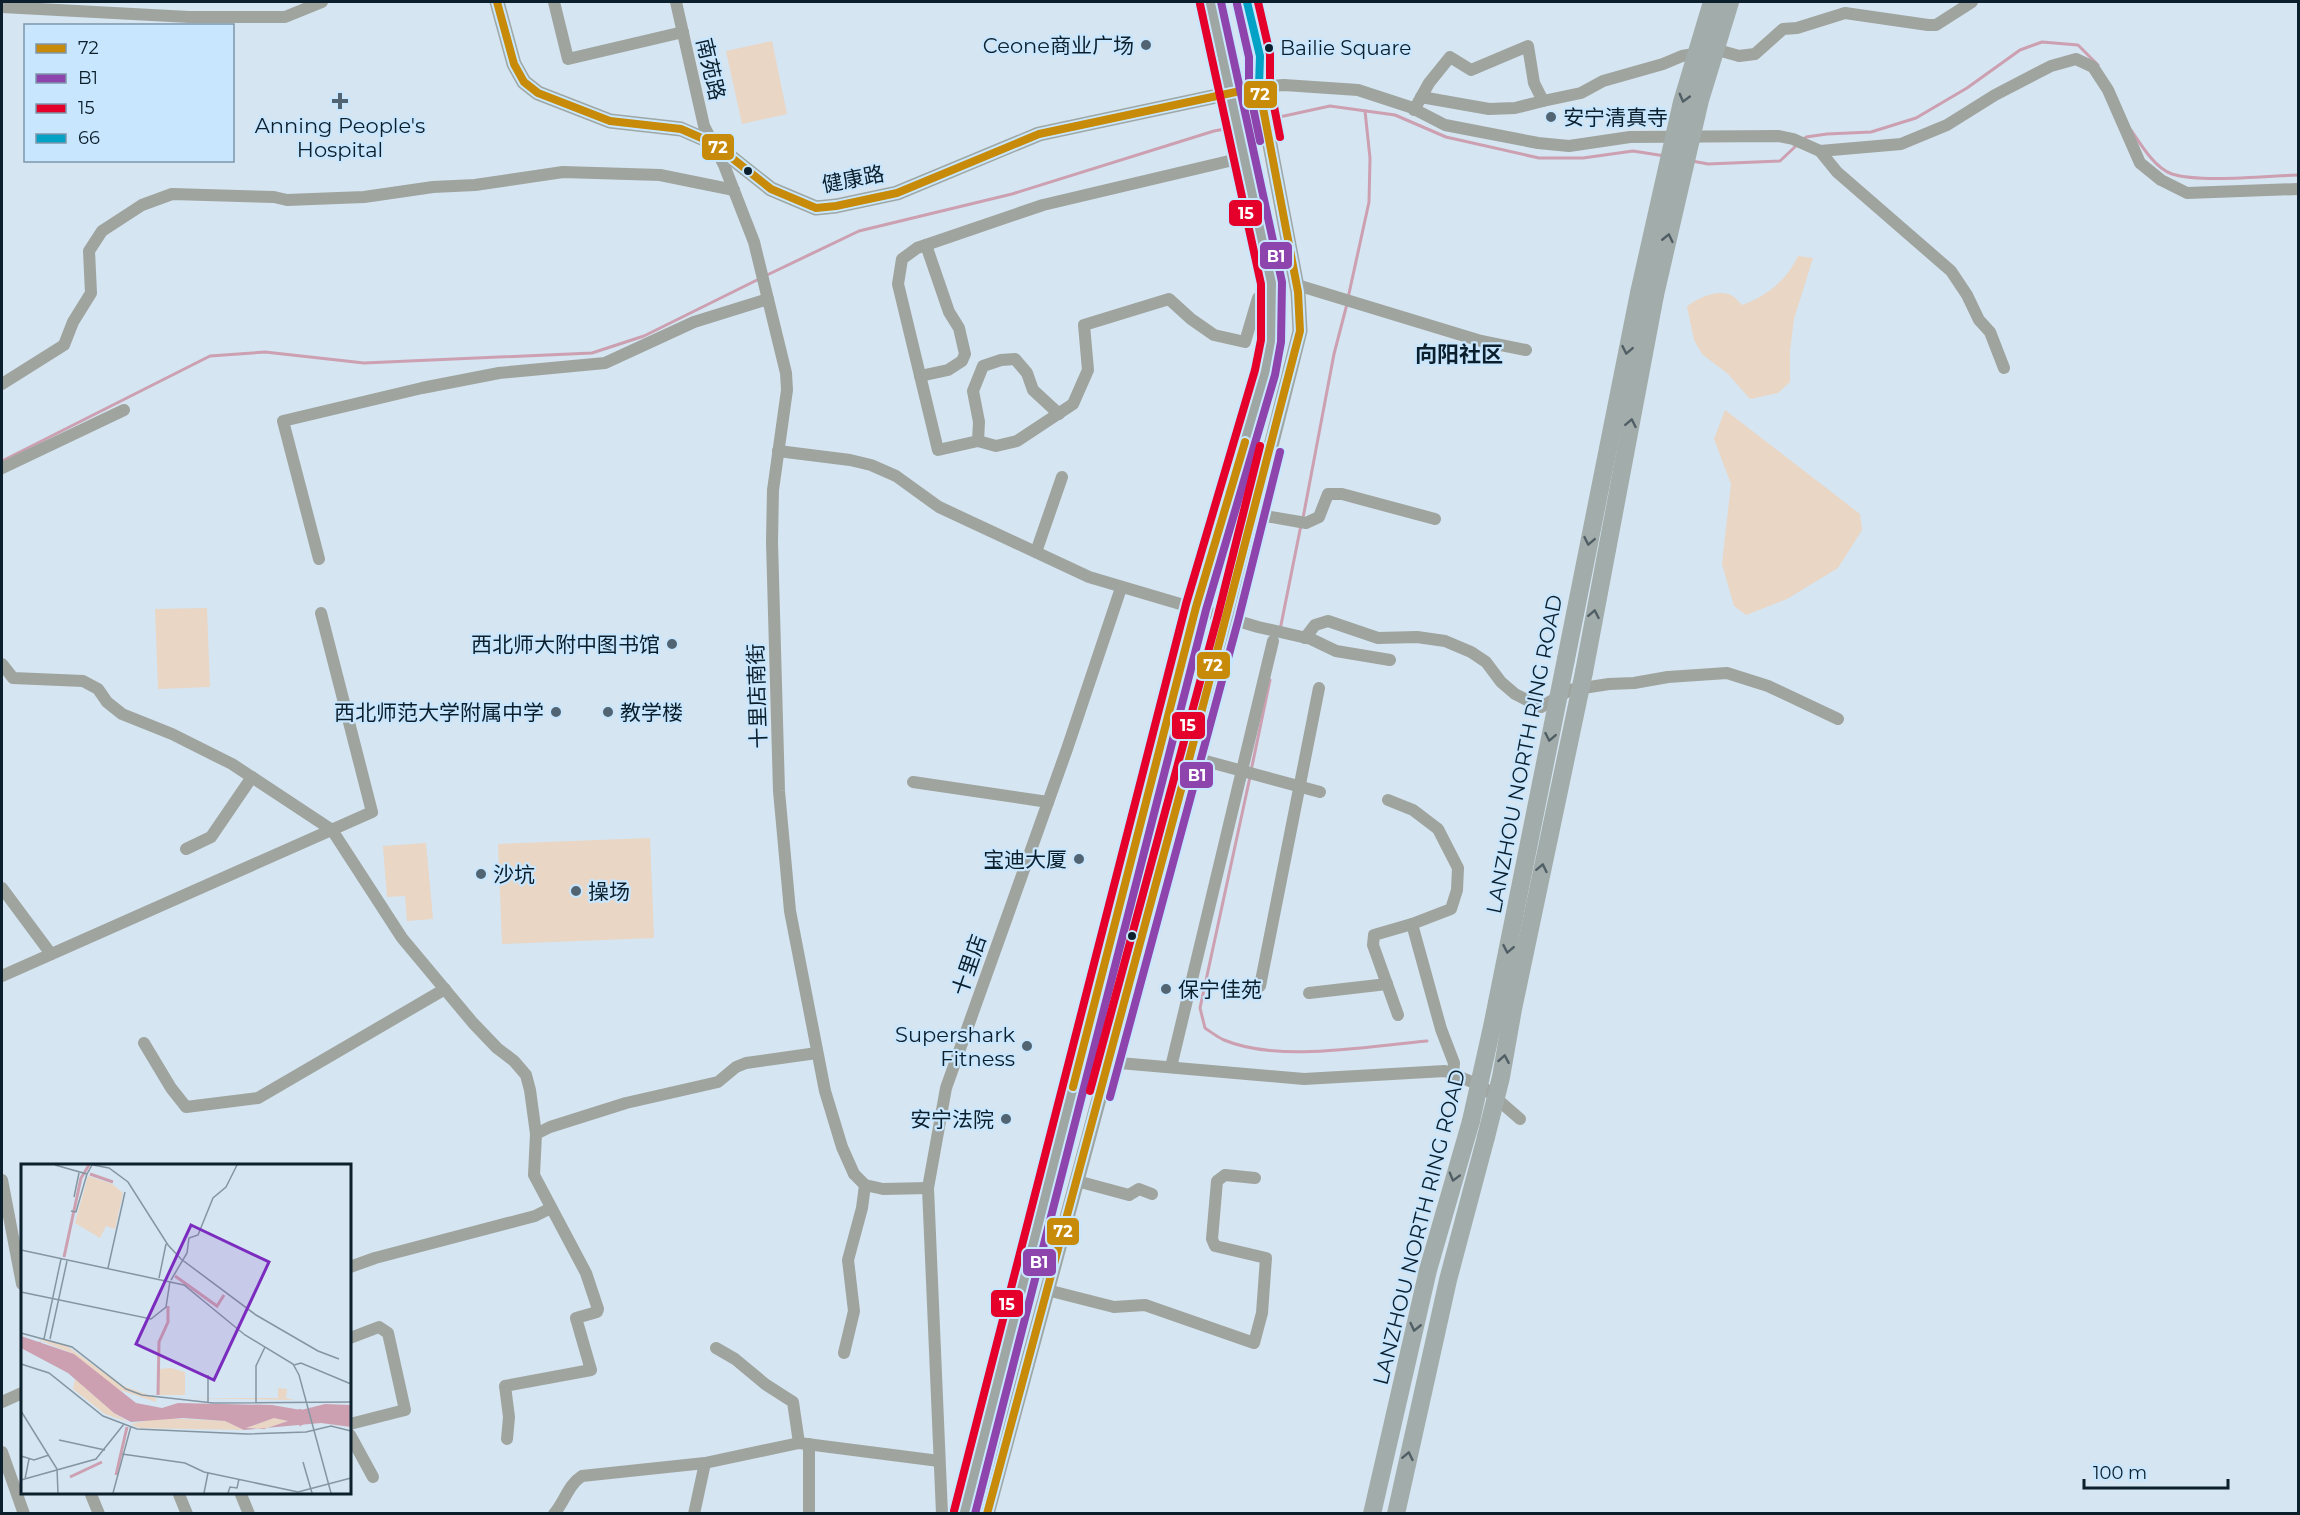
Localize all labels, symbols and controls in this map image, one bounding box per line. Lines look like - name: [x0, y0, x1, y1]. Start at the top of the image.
- legend: [24, 24, 234, 162]
- place label: Ceone商业广场: [983, 33, 1134, 58]
- street label: 南苑路: [692, 35, 730, 103]
- place label: Bailie Square: [1280, 36, 1411, 60]
- text: 72: [78, 37, 99, 59]
- marker: Ceone商业广场: [1139, 38, 1153, 52]
- marker: Bailie Square: [1263, 42, 1275, 54]
- text: B1: [78, 67, 98, 89]
- line badge: 72: [1243, 80, 1278, 109]
- text: 72: [1250, 85, 1270, 104]
- marker: Anning People's Hospital: [331, 92, 349, 110]
- one-way arrow: [1679, 92, 1691, 103]
- text: 15: [78, 97, 95, 119]
- place label: 安宁清真寺: [1563, 105, 1668, 130]
- marker: 安宁清真寺: [1544, 110, 1558, 124]
- place label: Anning People's Hospital: [255, 113, 425, 162]
- text: 66: [78, 127, 100, 149]
- line badge: 72: [701, 133, 735, 161]
- text: 72: [708, 138, 728, 157]
- street label: 健康路: [820, 161, 886, 197]
- unlabelled marker: [742, 165, 754, 177]
- line badge: 15: [1228, 199, 1263, 227]
- text: 15: [1238, 204, 1254, 223]
- one-way arrow: [1661, 233, 1674, 243]
- line badge: B1: [1259, 241, 1293, 270]
- text: B1: [1267, 247, 1285, 266]
- district label: 向阳社区: [1415, 341, 1503, 368]
- one-way arrow: [1621, 345, 1634, 355]
- one-way arrow: [1624, 418, 1637, 428]
- one-way arrow: [1583, 536, 1596, 546]
- street label: LANZHOU NORTH RING ROAD: [1481, 592, 1567, 916]
- one-way arrow: [1587, 610, 1600, 620]
- place label: 西北师大附中图书馆: [471, 632, 660, 657]
- marker: 西北师大附中图书馆: [665, 637, 679, 651]
- street label: 十里店南街: [743, 643, 771, 749]
- line badge: 72: [1196, 651, 1231, 680]
- text: 72: [1203, 656, 1223, 675]
- place label: 西北师范大学附属中学: [334, 700, 544, 725]
- place label: 教学楼: [620, 700, 683, 725]
- marker: 西北师范大学附属中学: [549, 705, 563, 719]
- marker: 教学楼: [601, 705, 615, 719]
- line badge: 15: [1171, 711, 1206, 740]
- text: 15: [1180, 716, 1196, 735]
- one-way arrow: [1544, 731, 1557, 741]
- line badge: B1: [1179, 761, 1214, 789]
- text: B1: [1188, 766, 1206, 785]
- place label: 宝迪大厦: [983, 847, 1067, 872]
- marker: 宝迪大厦: [1072, 852, 1086, 866]
- place label: 沙坑: [493, 862, 535, 887]
- one-way arrow: [1535, 863, 1548, 873]
- marker: 沙坑: [474, 867, 488, 881]
- place label: 操场: [588, 879, 630, 904]
- marker: 操场: [569, 884, 583, 898]
- unlabelled marker: [1126, 930, 1138, 942]
- street label: 十里店: [947, 931, 991, 999]
- one-way arrow: [1502, 943, 1515, 953]
- place label: 保宁佳苑: [1178, 977, 1262, 1002]
- marker: 保宁佳苑: [1159, 982, 1173, 996]
- place label: Supershark Fitness: [895, 1022, 1015, 1071]
- marker: Supershark Fitness: [1020, 1039, 1034, 1053]
- one-way arrow: [1497, 1054, 1510, 1064]
- street label: LANZHOU NORTH RING ROAD: [1368, 1066, 1470, 1388]
- place label: 安宁法院: [910, 1107, 994, 1132]
- marker: 安宁法院: [999, 1112, 1013, 1126]
- inset map: [21, 1164, 351, 1494]
- one-way arrow: [1449, 1171, 1461, 1182]
- line badge: 72: [1046, 1217, 1080, 1246]
- text: 72: [1053, 1222, 1073, 1241]
- line badge: B1: [1022, 1248, 1057, 1277]
- text: B1: [1030, 1253, 1048, 1272]
- line badge: 15: [990, 1289, 1024, 1318]
- text: 15: [999, 1295, 1015, 1314]
- one-way arrow: [1409, 1321, 1422, 1331]
- one-way arrow: [1401, 1451, 1414, 1461]
- scale bar: [2084, 1452, 2228, 1490]
- text: 100 m: [2093, 1462, 2147, 1484]

